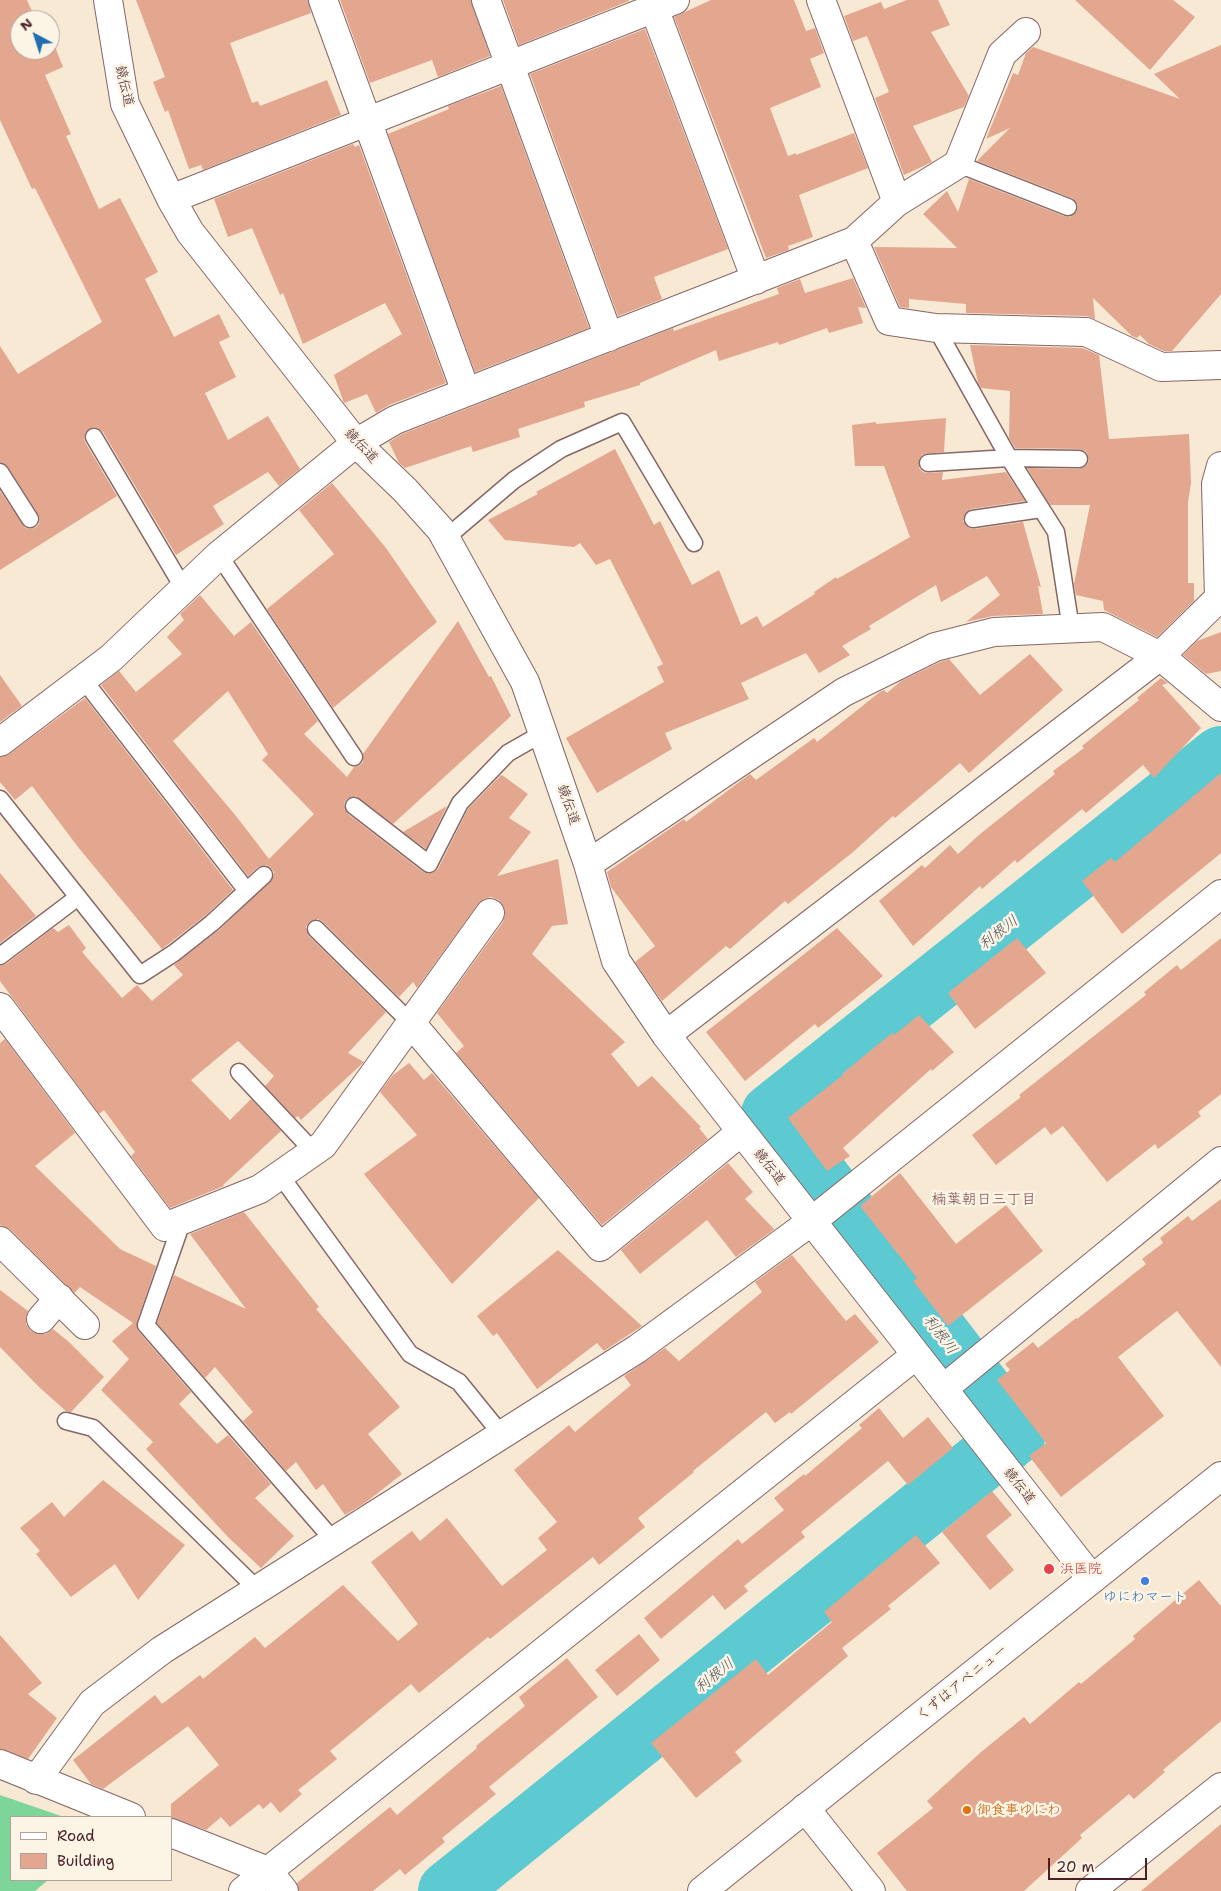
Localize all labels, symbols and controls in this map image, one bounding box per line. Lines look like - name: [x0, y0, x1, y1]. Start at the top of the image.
- north arrow: [10, 10, 60, 60]
- text: N: [16, 14, 36, 35]
- street label: 鏡伝道: [111, 64, 137, 108]
- street label: 鏡伝道: [341, 425, 381, 467]
- street label: 鏡伝道: [553, 782, 583, 828]
- water label: 利根川: [976, 912, 1022, 954]
- street label: 鏡伝道: [749, 1145, 789, 1189]
- district label: 楠葉朝日三丁目: [932, 1191, 1036, 1209]
- water label: 利根川: [919, 1312, 961, 1358]
- street label: 鏡伝道: [999, 1464, 1039, 1508]
- place label: 浜医院: [1060, 1561, 1102, 1577]
- marker: 浜医院: [1042, 1562, 1056, 1576]
- marker: ゆにわマート: [1139, 1575, 1151, 1587]
- place label: ゆにわマート: [1103, 1589, 1187, 1605]
- street label: くずはアベニュー: [913, 1641, 1011, 1725]
- water label: 利根川: [692, 1655, 738, 1697]
- place label: 御食事ゆにわ: [977, 1802, 1061, 1818]
- marker: 御食事ゆにわ: [961, 1804, 973, 1816]
- legend: [10, 1816, 172, 1881]
- text: Road: [57, 1826, 95, 1846]
- scale bar: [1051, 1848, 1150, 1880]
- text: Building: [57, 1851, 114, 1871]
- text: 20 m: [1056, 1857, 1095, 1877]

